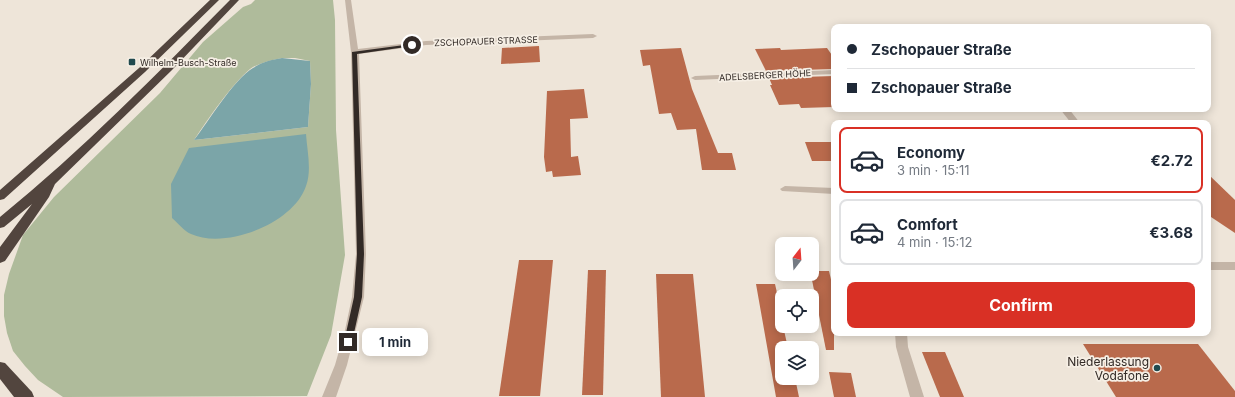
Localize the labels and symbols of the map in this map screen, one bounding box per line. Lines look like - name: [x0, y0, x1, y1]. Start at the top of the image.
- street label: ZSCHOPAUER STRASSE: [434, 34, 538, 48]
- route start: [403, 36, 421, 54]
- marker: Wilhelm-Busch-Straße: [127, 57, 137, 67]
- place label: Wilhelm-Busch-Straße: [140, 57, 237, 68]
- street label: ADELSBERGER HÖHE: [719, 67, 811, 83]
- north arrow: [775, 237, 819, 281]
- callout: 1 min: [362, 328, 428, 356]
- route end: [339, 333, 357, 351]
- place label: Niederlassung Vodafone: [1067, 354, 1149, 383]
- marker: Niederlassung Vodafone: [1152, 363, 1162, 373]

